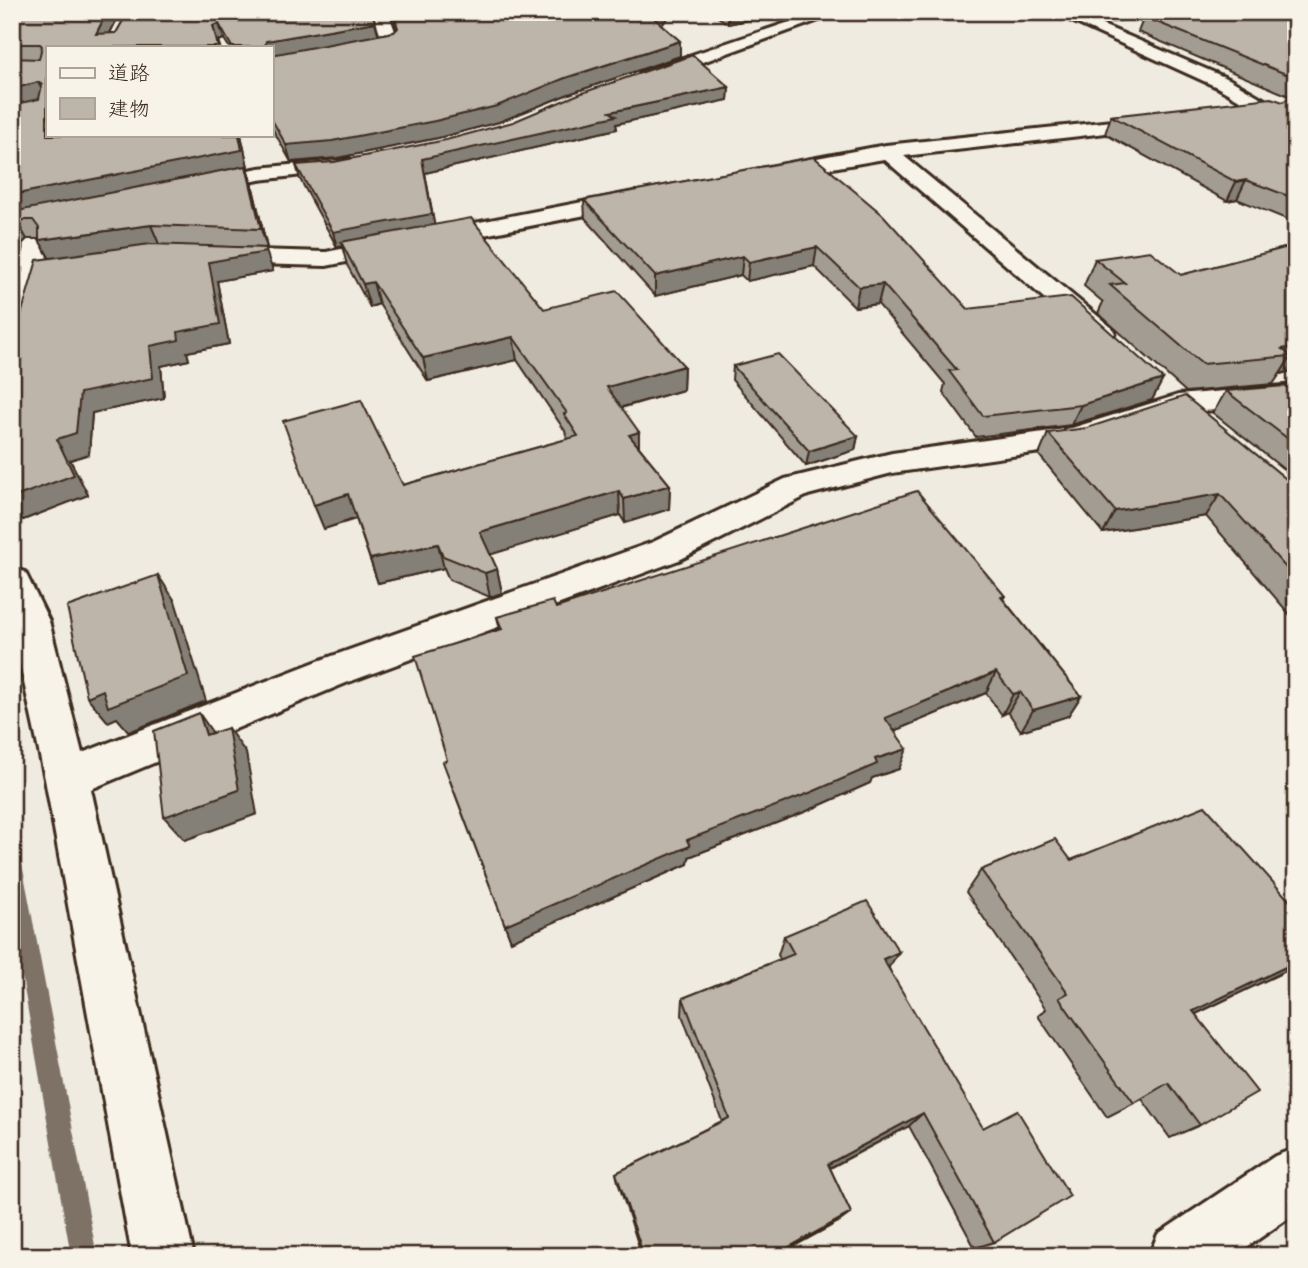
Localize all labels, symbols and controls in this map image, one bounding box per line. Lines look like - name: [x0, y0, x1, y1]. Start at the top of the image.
- legend: [46, 46, 273, 136]
- text: 道路: [108, 60, 150, 87]
- text: 建物: [108, 96, 150, 123]

